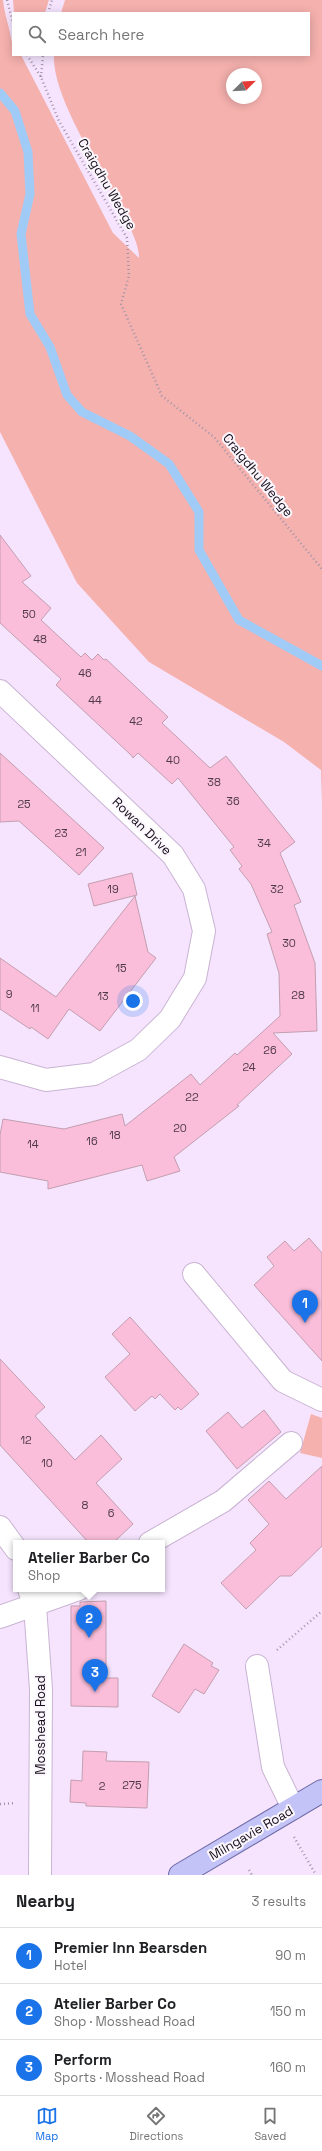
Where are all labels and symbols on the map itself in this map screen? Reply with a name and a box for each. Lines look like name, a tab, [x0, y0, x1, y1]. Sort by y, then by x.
north arrow	[226, 68, 262, 104]
street label: Craigdhu Wedge	[74, 135, 140, 233]
street label: Craigdhu Wedge	[219, 430, 297, 520]
house number: 50	[22, 607, 36, 621]
house number: 48	[33, 632, 47, 646]
house number: 46	[78, 666, 92, 680]
house number: 44	[88, 693, 102, 707]
house number: 42	[129, 714, 143, 728]
house number: 40	[166, 753, 180, 767]
house number: 38	[207, 775, 221, 789]
street label: Rowan Drive	[109, 793, 175, 859]
house number: 36	[226, 794, 240, 808]
house number: 25	[17, 797, 31, 811]
house number: 23	[54, 826, 68, 840]
house number: 34	[257, 836, 271, 850]
house number: 21	[75, 845, 87, 859]
house number: 19	[107, 882, 119, 896]
house number: 32	[270, 882, 284, 896]
house number: 30	[282, 936, 296, 950]
house number: 15	[115, 961, 127, 975]
house number: 9	[6, 987, 13, 1001]
house number: 28	[291, 988, 305, 1002]
house number: 13	[97, 989, 109, 1003]
your location	[123, 991, 143, 1011]
house number: 11	[30, 1001, 40, 1015]
house number: 26	[263, 1043, 277, 1057]
house number: 24	[242, 1060, 256, 1074]
house number: 22	[185, 1090, 199, 1104]
house number: 20	[173, 1121, 187, 1135]
house number: 18	[109, 1128, 121, 1142]
house number: 16	[86, 1134, 98, 1148]
house number: 14	[27, 1137, 39, 1151]
pin: 1	[292, 1290, 318, 1323]
house number: 12	[20, 1433, 32, 1447]
house number: 10	[41, 1456, 53, 1470]
house number: 8	[82, 1498, 89, 1512]
house number: 6	[108, 1506, 115, 1520]
pin: 2	[76, 1605, 102, 1638]
pin: 3	[82, 1659, 108, 1692]
street label: Mosshead Road	[32, 1675, 49, 1775]
house number: 275	[122, 1778, 142, 1792]
house number: 2	[99, 1779, 106, 1793]
street label: Milngavie Road	[206, 1802, 296, 1864]

